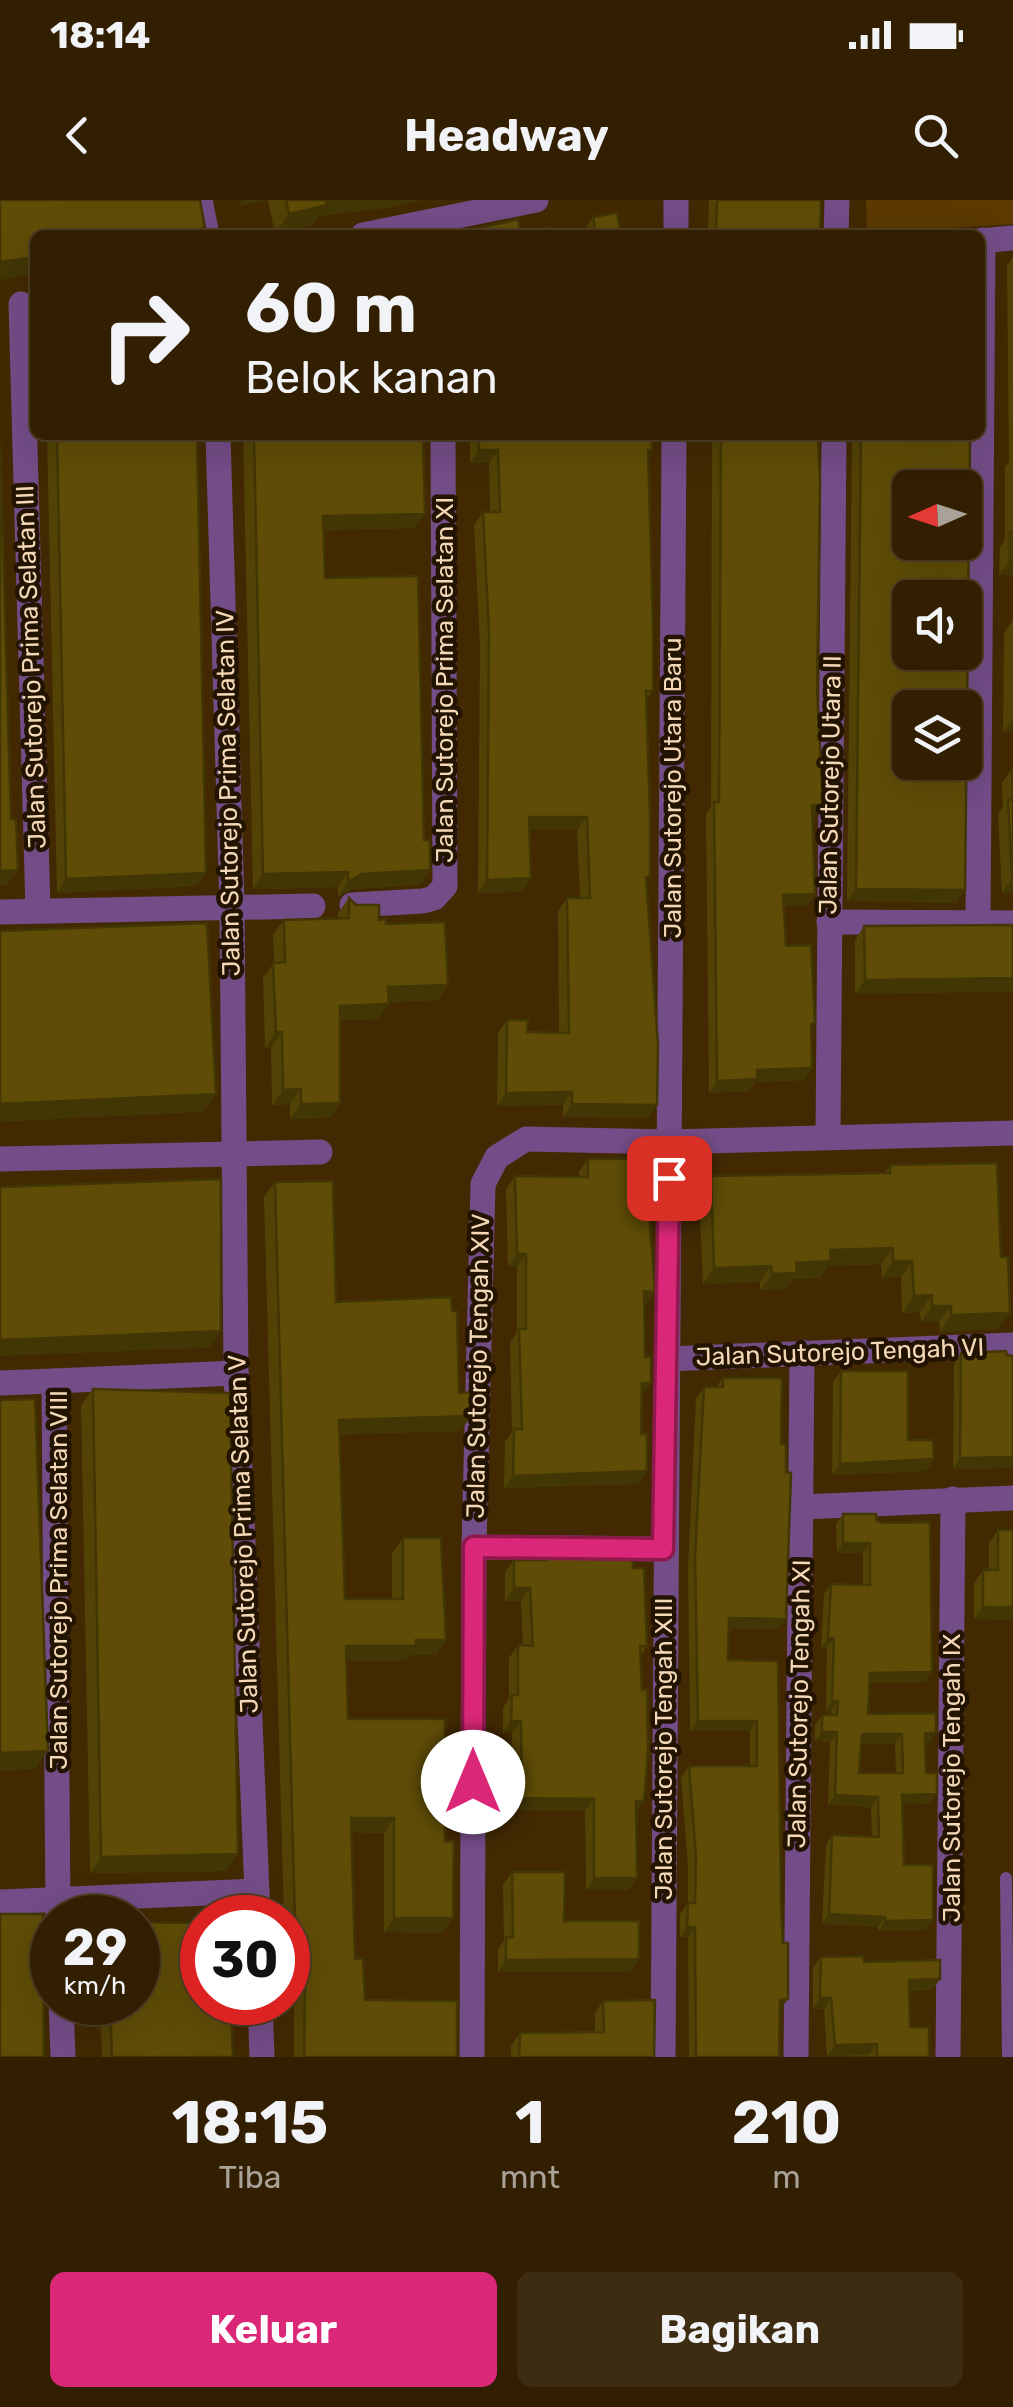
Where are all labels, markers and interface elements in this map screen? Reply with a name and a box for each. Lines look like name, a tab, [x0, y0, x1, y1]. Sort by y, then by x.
text: 18:14	[50, 12, 151, 58]
icon: back	[50, 108, 105, 163]
icon: search	[908, 108, 963, 163]
text: Headway	[404, 109, 609, 162]
text: 60 m	[245, 267, 417, 350]
icon: right	[80, 270, 210, 400]
text: Belok kanan	[245, 351, 498, 404]
north arrow	[892, 470, 982, 560]
map controls	[892, 470, 982, 780]
street label: Jalan Sutorejo Prima Selatan III	[10, 485, 52, 849]
street label: Jalan Sutorejo Prima Selatan XI	[430, 497, 459, 863]
button: sound	[892, 580, 982, 670]
street label: Jalan Sutorejo Prima Selatan IV	[210, 609, 246, 977]
street label: Jalan Sutorejo Utara Baru	[658, 638, 687, 938]
street label: Jalan Sutorejo Utara II	[813, 655, 847, 915]
button: layers	[892, 690, 982, 780]
pin	[627, 1136, 712, 1221]
icon: arrive	[642, 1151, 697, 1206]
street label: Jalan Sutorejo Tengah XIV	[461, 1213, 495, 1519]
street label: Jalan Sutorejo Tengah VI	[695, 1332, 985, 1372]
street label: Jalan Sutorejo Prima Selatan V	[222, 1354, 264, 1714]
street label: Jalan Sutorejo Prima Selatan VIII	[44, 1390, 73, 1770]
street label: Jalan Sutorejo Tengah XI	[782, 1559, 816, 1849]
street label: Jalan Sutorejo Tengah XIII	[649, 1598, 678, 1900]
street label: Jalan Sutorejo Tengah IX	[937, 1633, 966, 1922]
position arrow	[421, 1730, 525, 1834]
speed limit sign: 30	[180, 1895, 310, 2025]
text: 29	[63, 1918, 127, 1978]
text: km/h	[64, 1971, 126, 2000]
text: 18:15	[172, 2087, 328, 2158]
text: 1	[515, 2087, 545, 2158]
text: 210	[732, 2087, 841, 2158]
text: Tiba	[219, 2158, 281, 2196]
text: mnt	[500, 2158, 560, 2196]
text: m	[772, 2158, 801, 2196]
button: Keluar	[50, 2272, 497, 2387]
button: Bagikan	[517, 2272, 963, 2387]

